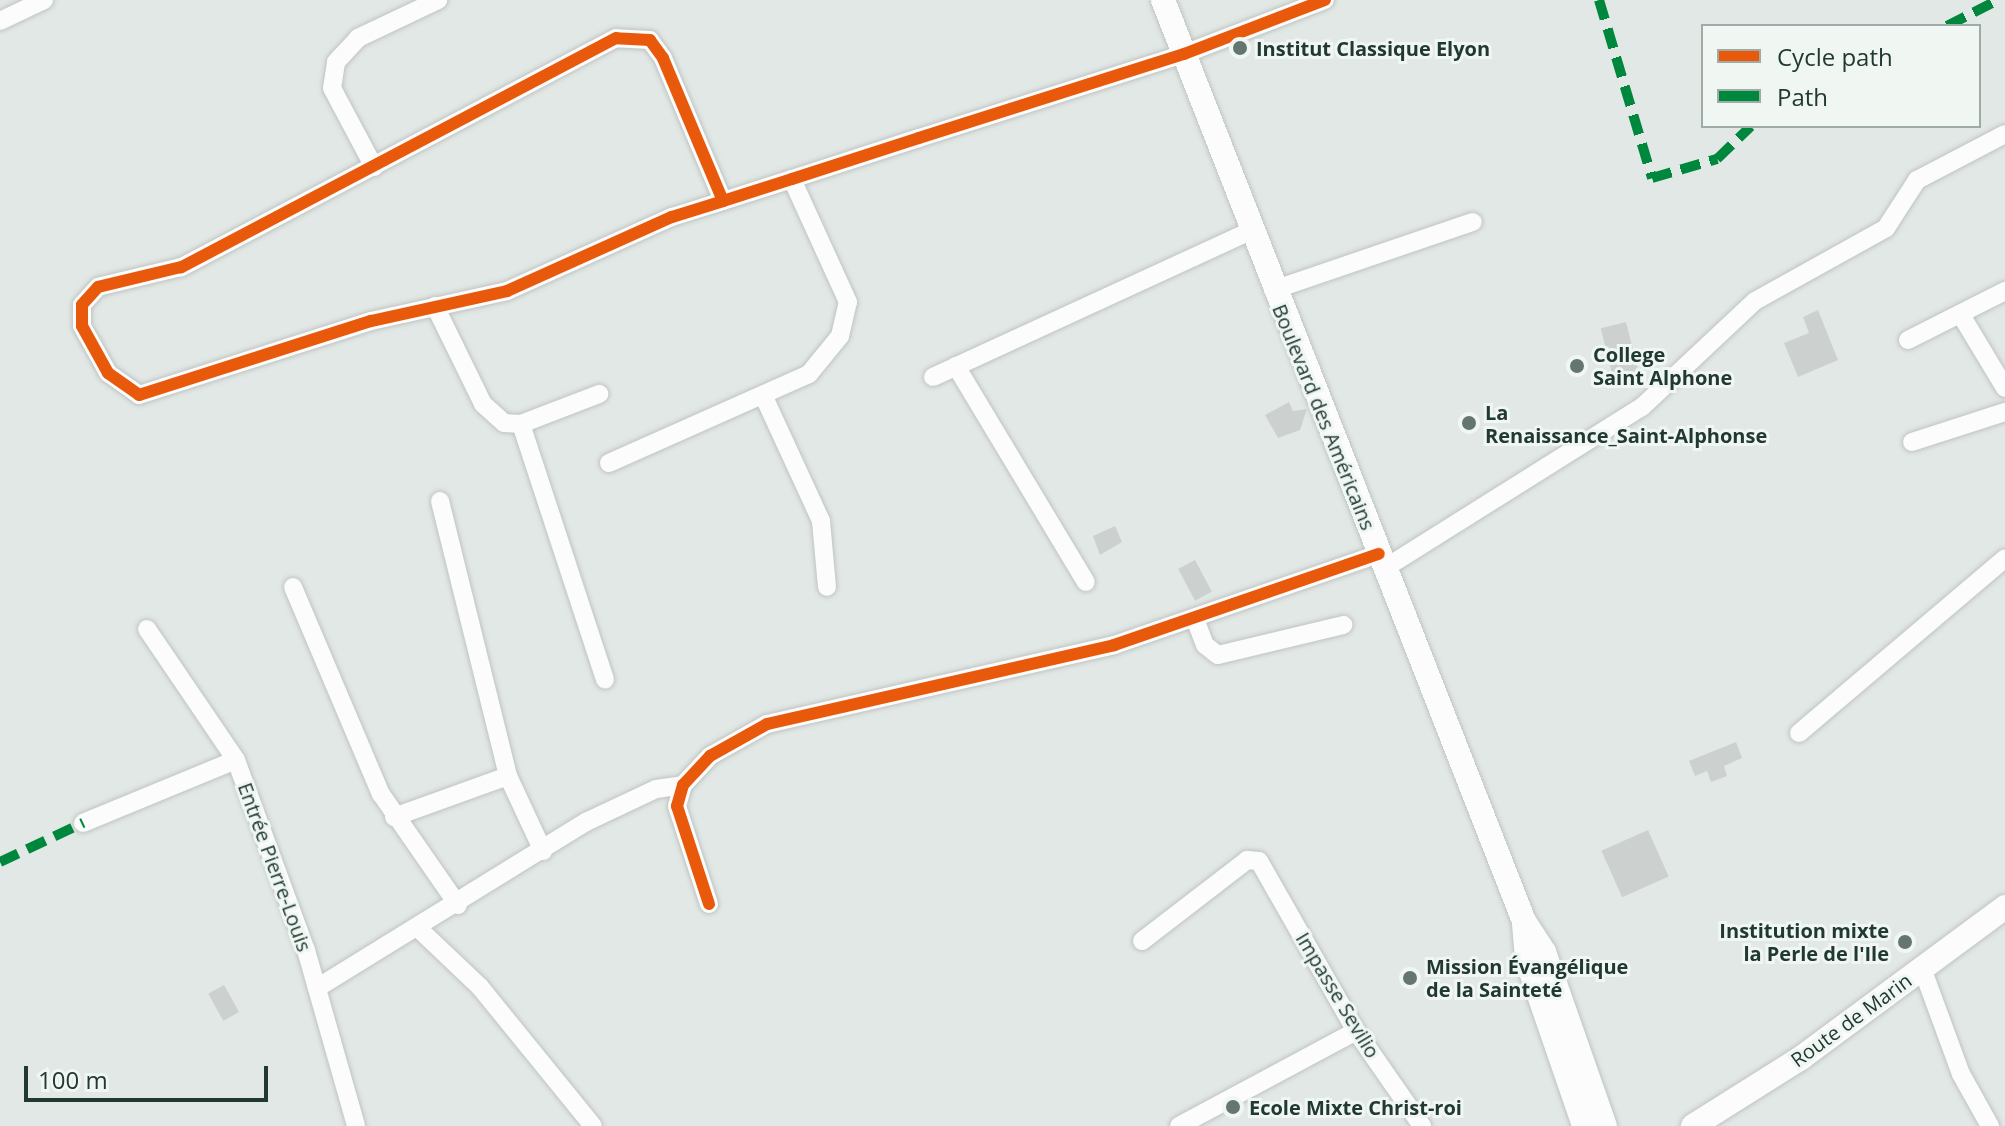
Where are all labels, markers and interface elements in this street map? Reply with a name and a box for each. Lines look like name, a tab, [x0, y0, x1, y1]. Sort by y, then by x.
legend	[1701, 24, 1981, 128]
place label: Institut Classique Elyon	[1256, 36, 1490, 60]
marker: Institut Classique Elyon	[1231, 39, 1249, 57]
text: Cycle path	[1777, 40, 1893, 73]
text: Path	[1777, 80, 1828, 113]
street label: Boulevard des Américains	[1268, 301, 1380, 533]
place label: College Saint Alphone	[1593, 342, 1732, 389]
marker: College Saint Alphone	[1568, 357, 1586, 375]
place label: La Renaissance_Saint-Alphonse	[1485, 400, 1767, 447]
marker: La Renaissance_Saint-Alphonse	[1460, 414, 1478, 432]
street label: Entrée Pierre-Louis	[233, 779, 317, 955]
place label: Institution mixte la Perle de l'Ile	[1719, 918, 1889, 965]
street label: Impasse Sevilio	[1291, 928, 1385, 1062]
marker: Institution mixte la Perle de l'Ile	[1896, 933, 1914, 951]
place label: Mission Évangélique de la Sainteté	[1426, 954, 1628, 1001]
street label: Route de Marin	[1786, 968, 1916, 1072]
marker: Mission Évangélique de la Sainteté	[1401, 969, 1419, 987]
scale bar	[28, 1050, 272, 1100]
text: 100 m	[38, 1063, 108, 1096]
place label: Ecole Mixte Christ-roi	[1249, 1095, 1462, 1119]
marker: Ecole Mixte Christ-roi	[1224, 1098, 1242, 1116]

